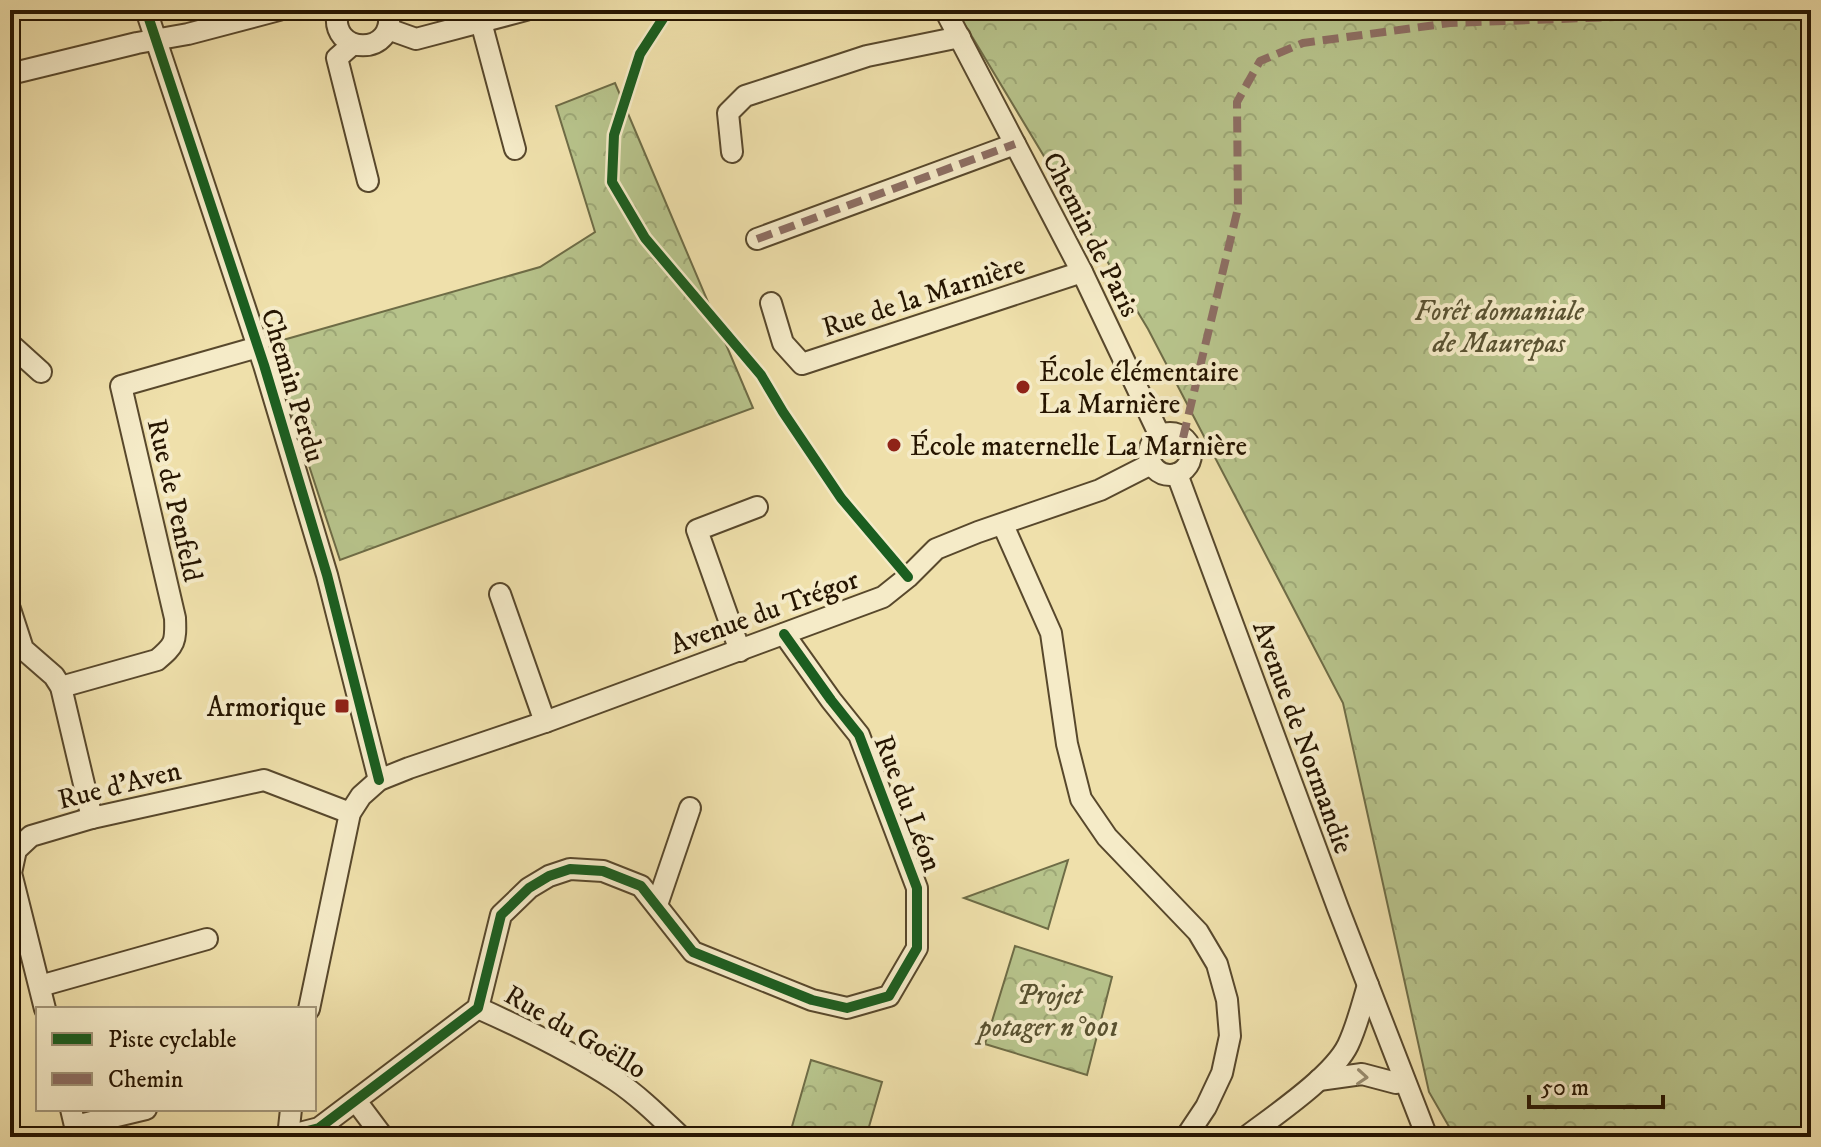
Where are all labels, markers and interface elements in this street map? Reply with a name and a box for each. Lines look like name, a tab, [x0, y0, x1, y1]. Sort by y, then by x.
street label: Chemin de Paris	[1034, 146, 1147, 323]
street label: Rue de la Marnière	[818, 247, 1029, 346]
park label: Forêt domaniale de Maurepas	[1414, 294, 1585, 361]
street label: Chemin Perdu	[253, 304, 333, 467]
place label: École élémentaire La Marnière	[1039, 355, 1239, 422]
marker: École élémentaire La Marnière	[1014, 378, 1032, 396]
street label: Rue de Penfeld	[139, 415, 210, 585]
place label: École maternelle La Marnière	[910, 429, 1247, 464]
marker: École maternelle La Marnière	[885, 436, 903, 454]
street label: Avenue du Trégor	[665, 562, 864, 663]
street label: Avenue de Normandie	[1244, 616, 1361, 859]
place label: Armorique	[207, 690, 326, 725]
marker: Armorique	[333, 697, 351, 715]
street label: Rue du Léon	[866, 730, 950, 877]
street label: Rue d'Aven	[54, 753, 185, 818]
street label: Rue du Goëllo	[498, 978, 653, 1087]
park label: Projet potager n°001	[974, 978, 1119, 1045]
legend	[36, 1007, 316, 1111]
text: Piste cyclable	[108, 1025, 236, 1055]
scale bar	[1529, 1059, 1663, 1109]
text: Chemin	[108, 1065, 184, 1095]
one-way arrow	[1355, 1068, 1368, 1085]
text: 50 m	[1541, 1073, 1589, 1103]

